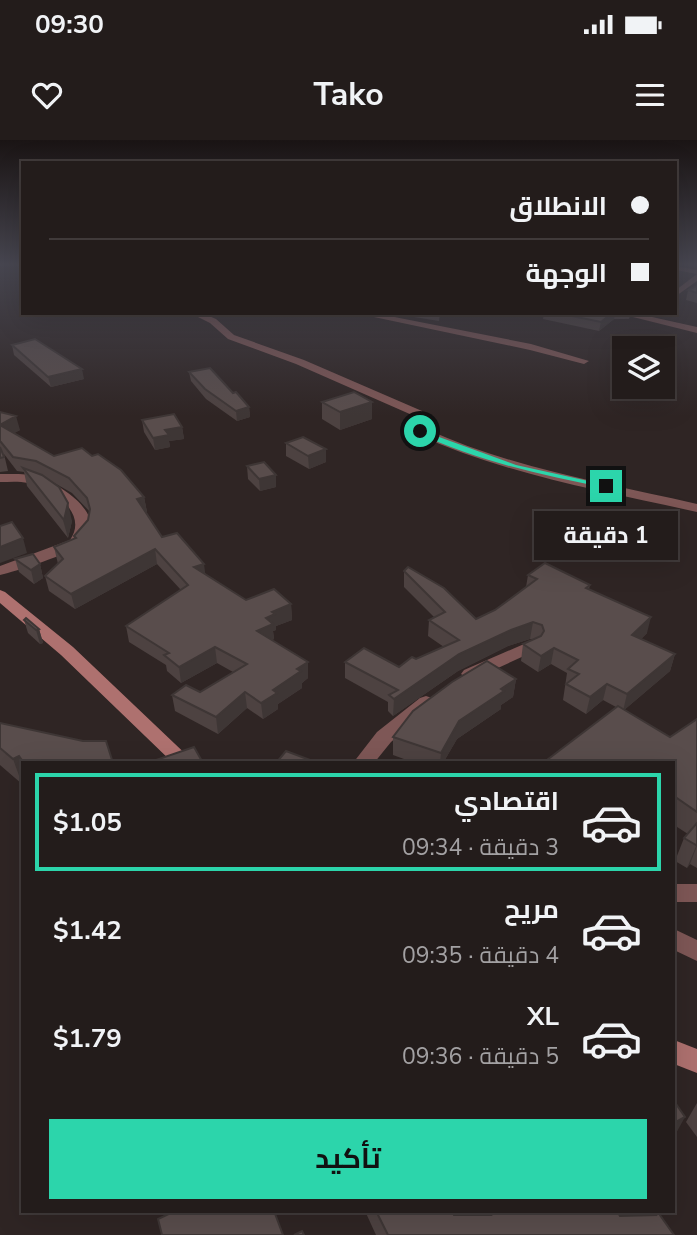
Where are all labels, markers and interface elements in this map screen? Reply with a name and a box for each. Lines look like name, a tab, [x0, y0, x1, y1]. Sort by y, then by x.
text: 09:30	[35, 7, 104, 42]
text: Tako	[313, 73, 384, 116]
icon: heart	[28, 76, 66, 114]
icon: menu	[631, 76, 669, 114]
text: الانطلاق	[509, 189, 607, 224]
text: الوجهة	[526, 256, 607, 291]
map controls	[612, 336, 675, 399]
button: layers	[612, 336, 675, 399]
route start	[404, 415, 436, 447]
route end	[590, 470, 622, 502]
callout: 1 دقيقة	[534, 510, 678, 560]
text: 1 دقيقة	[563, 520, 649, 551]
text: اقتصادي	[454, 784, 559, 819]
icon: car	[580, 791, 643, 854]
text: $1.05	[53, 805, 122, 840]
text: 3 دقيقة · 09:34	[402, 832, 559, 863]
text: مريح	[504, 892, 559, 927]
icon: car	[580, 899, 643, 962]
text: $1.42	[53, 913, 122, 948]
text: 4 دقيقة · 09:35	[402, 940, 559, 971]
text: XL	[527, 999, 559, 1034]
icon: car	[580, 1007, 643, 1070]
text: $1.79	[53, 1021, 122, 1056]
text: 5 دقيقة · 09:36	[402, 1041, 559, 1072]
button: تأكيد	[49, 1119, 647, 1199]

